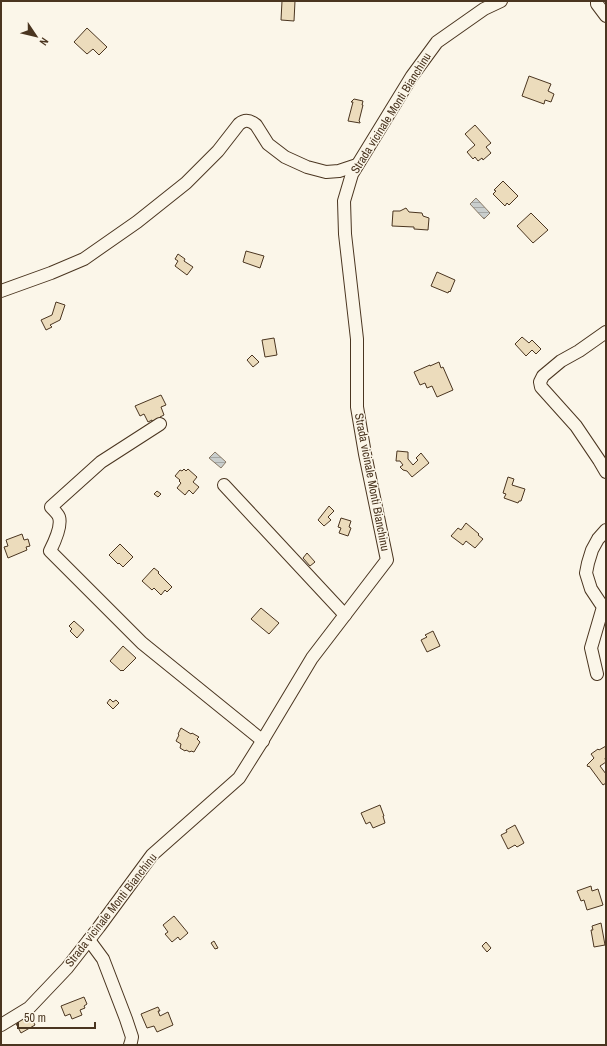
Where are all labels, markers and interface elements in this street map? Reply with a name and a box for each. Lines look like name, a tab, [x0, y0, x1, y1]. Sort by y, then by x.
north arrow	[16, 16, 56, 56]
text: N	[37, 35, 52, 48]
street label: Strada vicinale Monti Bianchinu	[347, 49, 435, 177]
street label: Strada vicinale Monti Bianchinu	[351, 412, 393, 552]
street label: Strada vicinale Monti Bianchinu	[62, 850, 160, 970]
scale bar	[18, 1004, 95, 1030]
text: 50 m	[24, 1010, 46, 1026]

